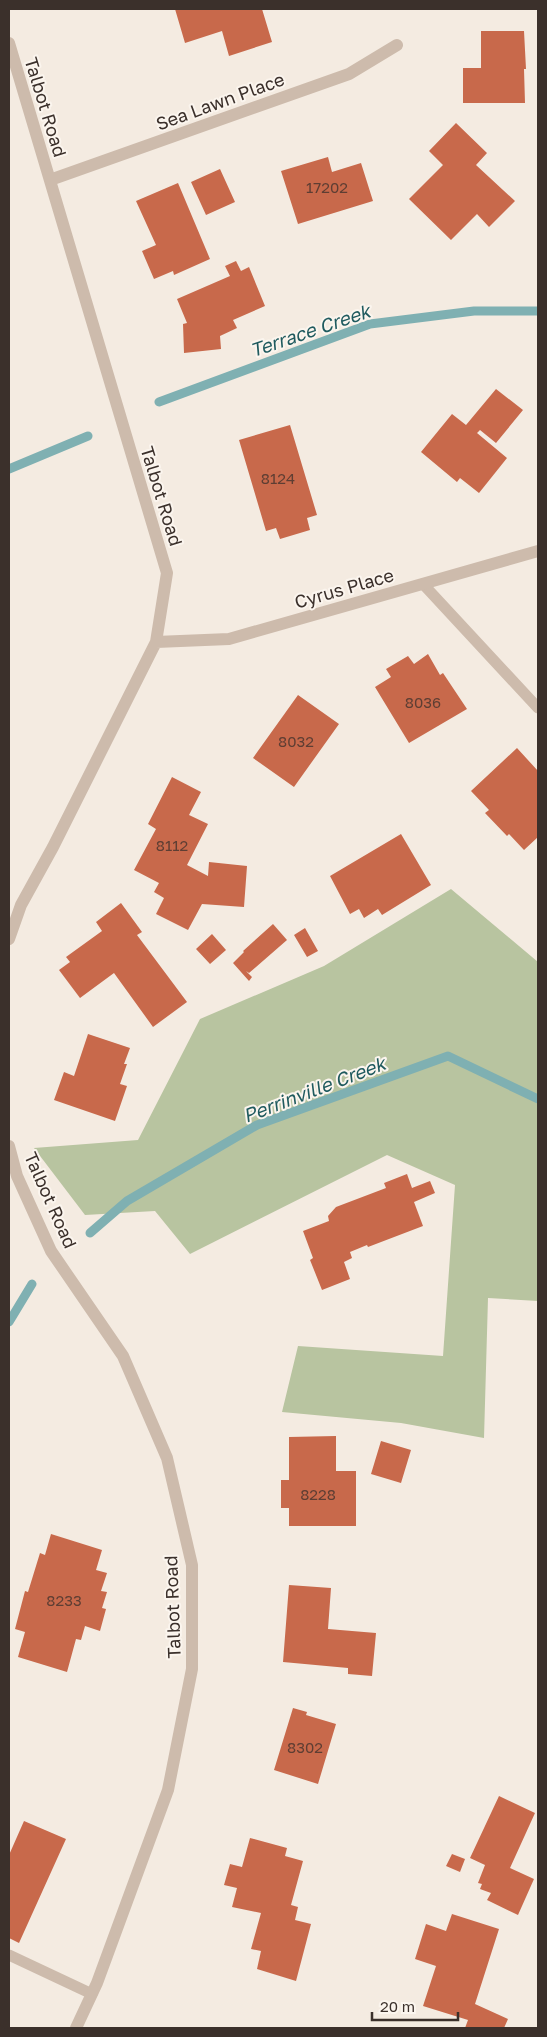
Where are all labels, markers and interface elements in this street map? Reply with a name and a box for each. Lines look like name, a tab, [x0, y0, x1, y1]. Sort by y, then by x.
street label: Talbot Road	[20, 54, 72, 160]
street label: Sea Lawn Place	[153, 68, 287, 134]
house number: 17202	[306, 178, 348, 196]
water label: Terrace Creek	[247, 298, 375, 361]
street label: Talbot Road	[136, 443, 188, 549]
house number: 8124	[261, 469, 295, 487]
street label: Cyrus Place	[292, 563, 396, 613]
house number: 8036	[405, 693, 441, 711]
house number: 8032	[278, 732, 314, 750]
house number: 8112	[156, 836, 188, 854]
water label: Perrinville Creek	[239, 1050, 391, 1127]
street label: Talbot Road	[20, 1148, 82, 1252]
house number: 8228	[300, 1485, 336, 1503]
street label: Talbot Road	[159, 1555, 185, 1659]
house number: 8233	[46, 1591, 82, 1609]
house number: 8302	[287, 1738, 323, 1756]
scale bar	[372, 1990, 458, 2022]
text: 20 m	[380, 1997, 415, 2015]

